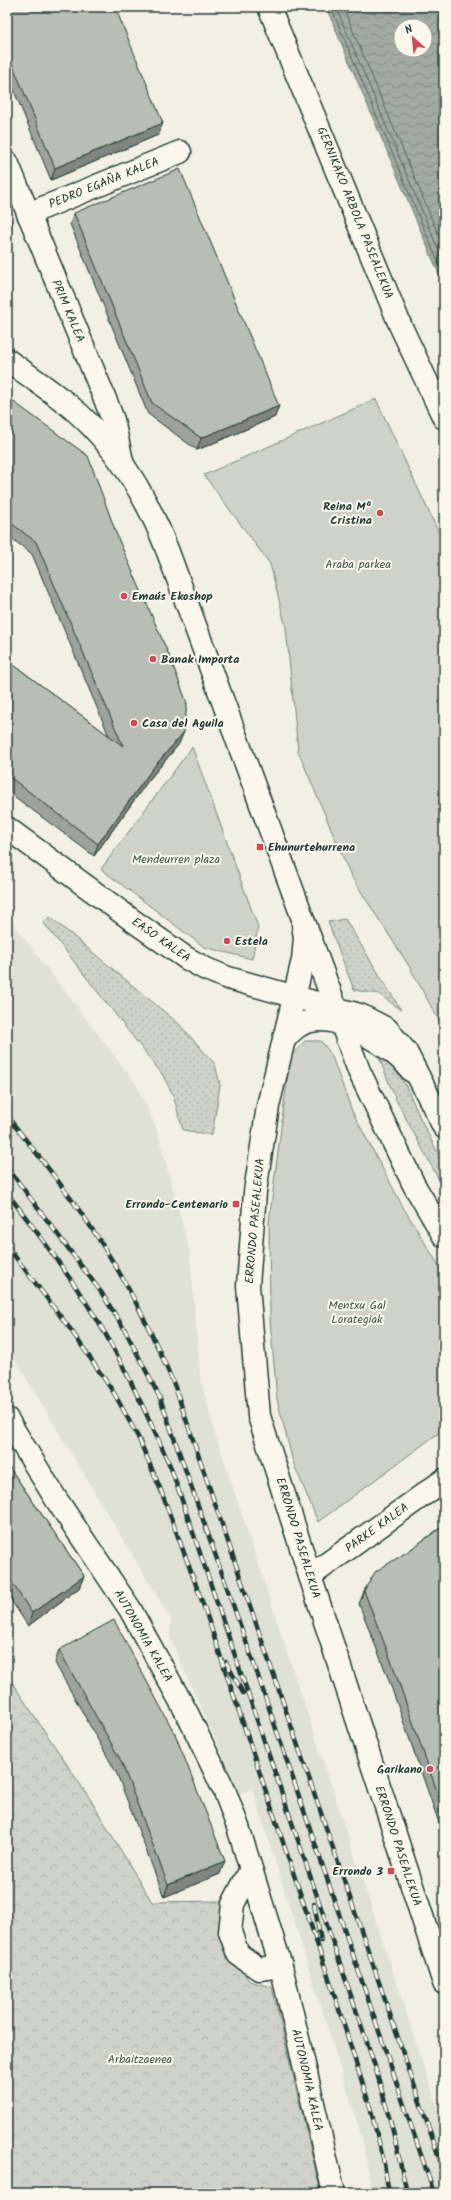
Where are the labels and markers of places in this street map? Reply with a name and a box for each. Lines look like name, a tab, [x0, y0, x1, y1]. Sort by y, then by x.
place label: Reina Mª Cristina	[323, 497, 372, 530]
marker: Reina Mª Cristina	[375, 508, 385, 518]
place label: Emaús Ekoshop	[132, 587, 213, 606]
marker: Emaús Ekoshop	[119, 591, 129, 601]
place label: Banak Importa	[161, 650, 239, 669]
marker: Banak Importa	[148, 654, 158, 664]
place label: Casa del Aguila	[142, 714, 224, 733]
marker: Casa del Aguila	[129, 718, 139, 728]
place label: Ehunurtehurrena	[268, 838, 355, 857]
marker: Ehunurtehurrena	[255, 842, 265, 852]
place label: Estela	[235, 932, 268, 951]
marker: Estela	[222, 936, 232, 946]
place label: Errondo-Centenario	[125, 1195, 229, 1214]
marker: Errondo-Centenario	[231, 1199, 241, 1209]
place label: Garikano	[377, 1760, 423, 1779]
marker: Garikano	[425, 1764, 435, 1774]
place label: Errondo 3	[332, 1862, 383, 1881]
marker: Errondo 3	[386, 1866, 396, 1876]

